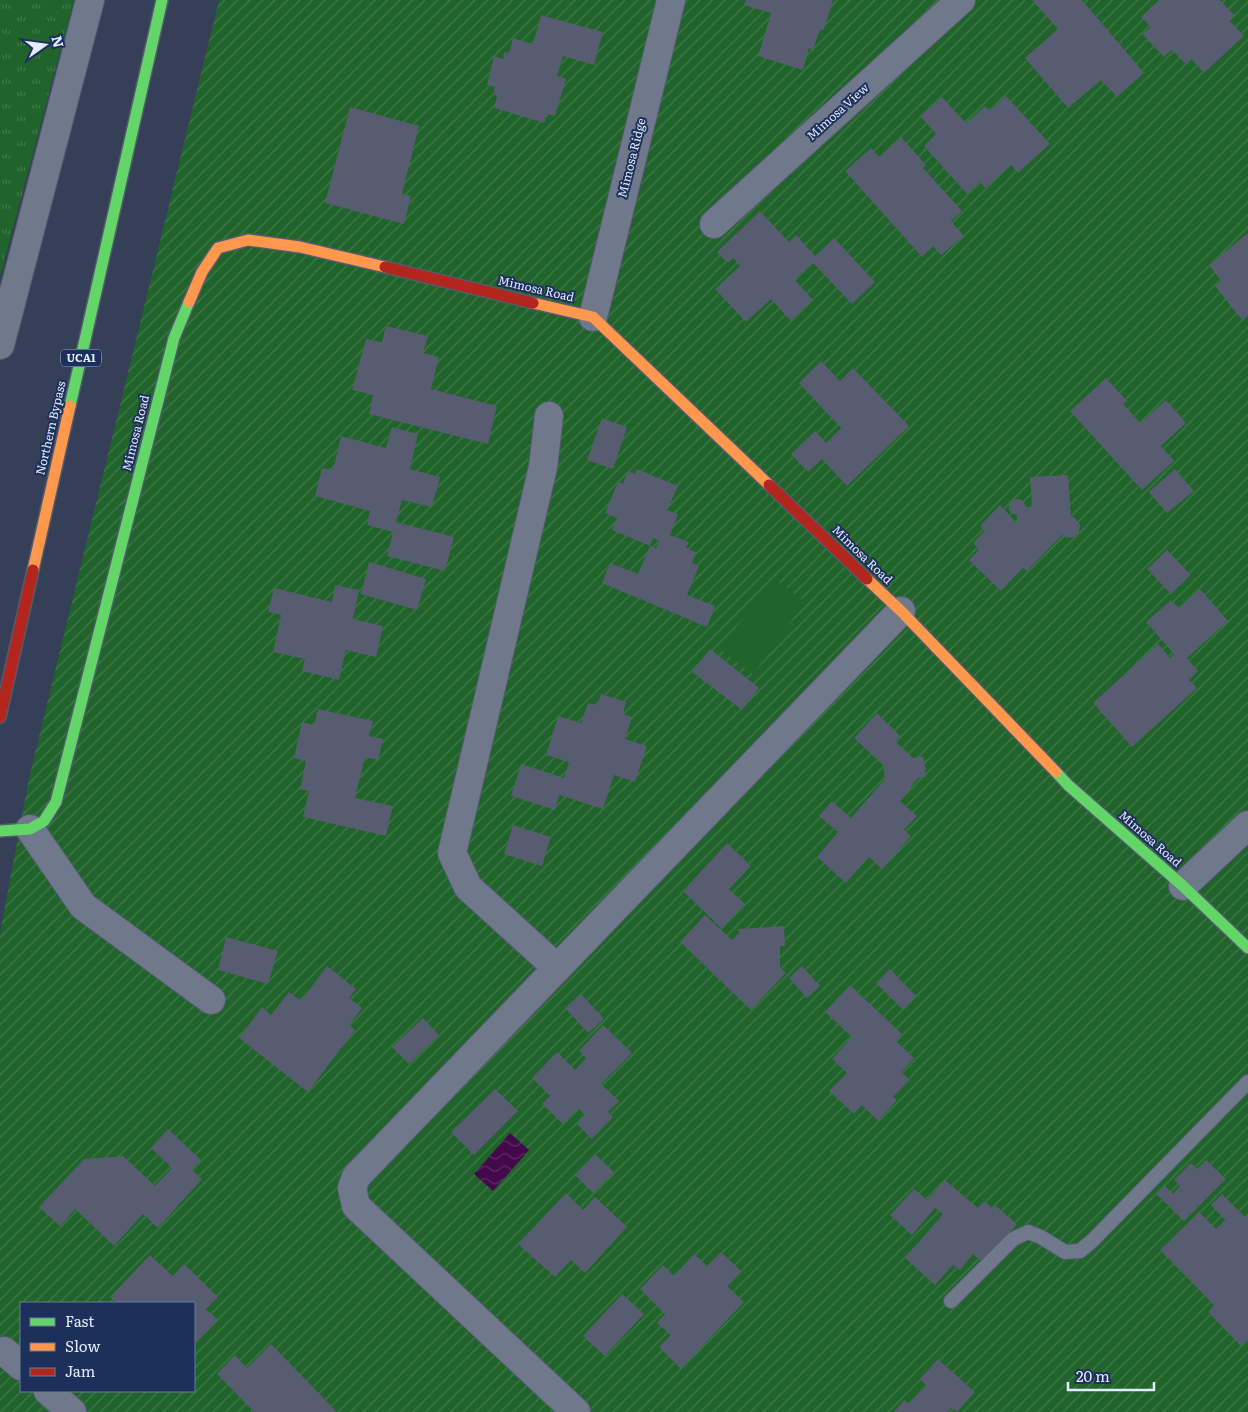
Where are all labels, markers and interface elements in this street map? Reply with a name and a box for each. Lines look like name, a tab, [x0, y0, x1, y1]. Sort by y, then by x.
north arrow	[20, 20, 70, 70]
text: N	[47, 33, 70, 50]
street label: Mimosa View	[802, 78, 873, 144]
street label: Mimosa Ridge	[612, 116, 650, 199]
street label: Mimosa Road	[496, 271, 577, 306]
road number: UCA1	[61, 349, 101, 366]
street label: Northern Bypass	[30, 378, 70, 477]
street label: Mimosa Road	[117, 392, 153, 473]
street label: Mimosa Road	[828, 521, 897, 588]
street label: Mimosa Road	[1115, 806, 1186, 871]
legend	[20, 1302, 195, 1392]
text: Fast	[65, 1309, 94, 1332]
text: Slow	[65, 1334, 100, 1357]
text: Jam	[65, 1359, 96, 1382]
scale bar	[1068, 1360, 1154, 1392]
text: 20 m	[1076, 1364, 1110, 1387]

